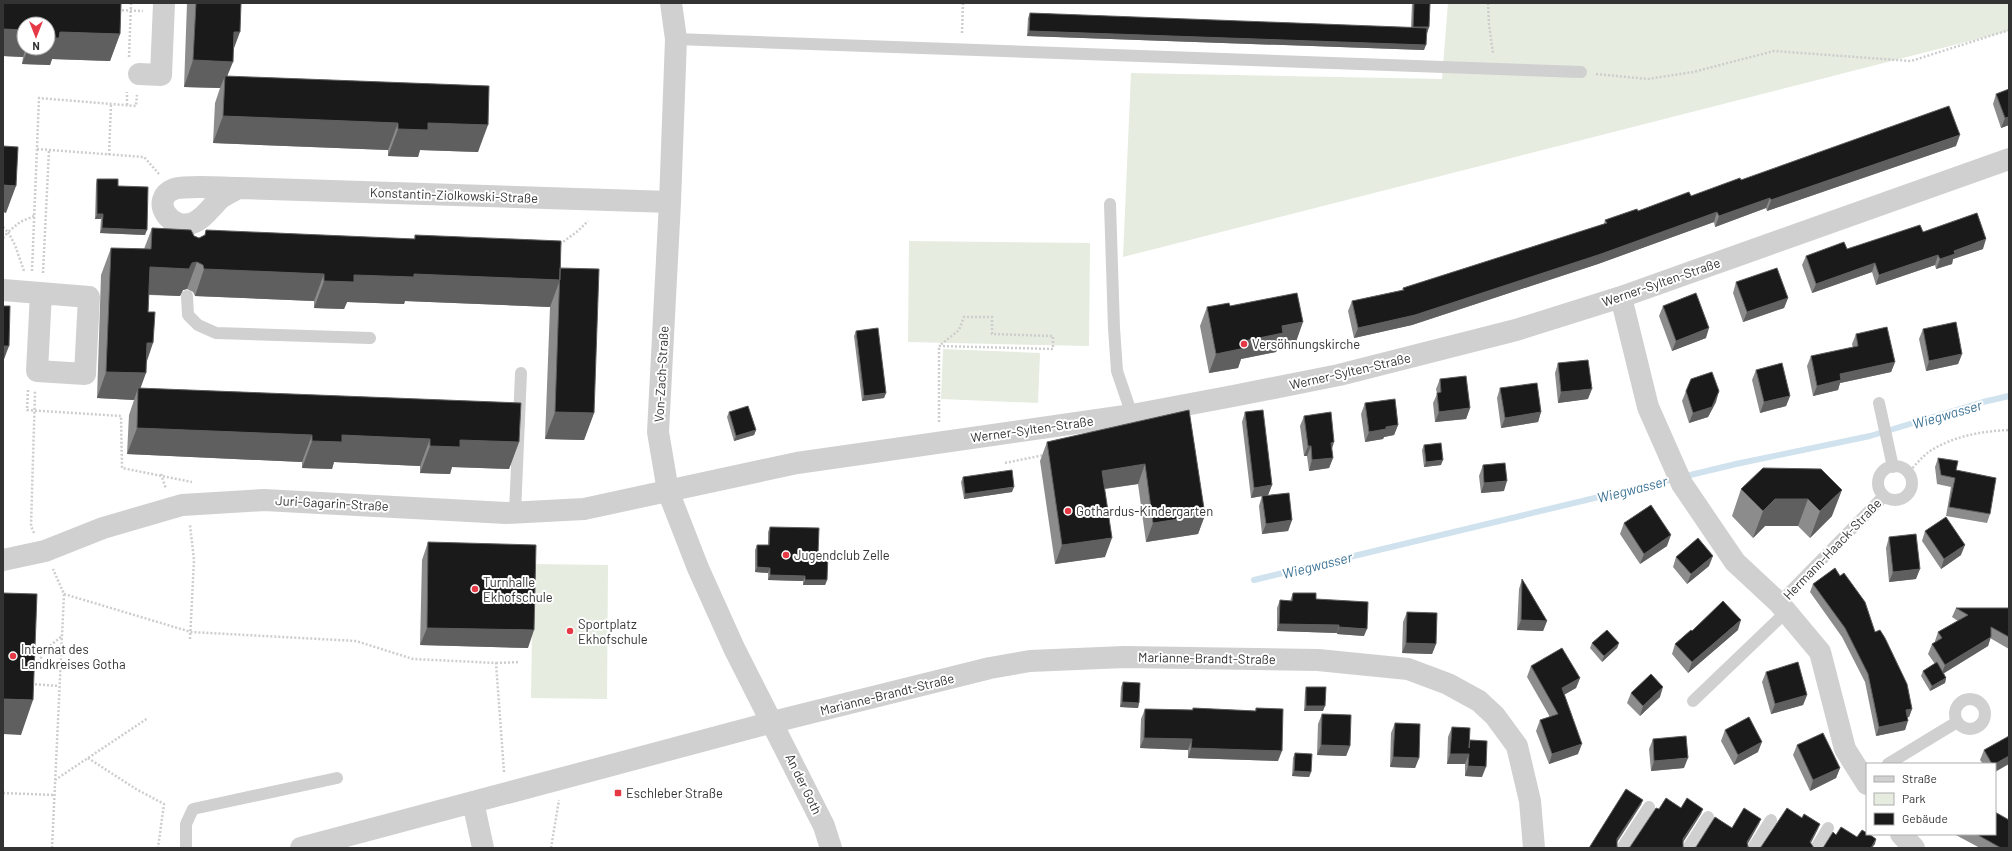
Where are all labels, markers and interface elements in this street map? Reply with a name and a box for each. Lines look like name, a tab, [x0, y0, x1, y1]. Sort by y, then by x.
north arrow	[16, 16, 56, 56]
text: N	[32, 40, 40, 53]
street label: Konstantin-Ziolkowski-Straße	[370, 184, 538, 206]
street label: Werner-Sylten-Straße	[1600, 254, 1722, 310]
street label: Von-Zach-Straße	[650, 325, 672, 423]
place label: Versöhnungskirche	[1252, 336, 1360, 352]
marker: Versöhnungskirche	[1239, 339, 1249, 349]
street label: Werner-Sylten-Straße	[1288, 349, 1412, 393]
water label: Wiegwasser	[1910, 396, 1985, 432]
street label: Werner-Sylten-Straße	[969, 412, 1095, 446]
water label: Wiegwasser	[1595, 472, 1670, 506]
street label: Juri-Gagarin-Straße	[275, 492, 389, 514]
street label: Hermann-Haack-Straße	[1780, 495, 1884, 603]
place label: Gothardus-Kindergarten	[1076, 503, 1213, 519]
marker: Gothardus-Kindergarten	[1063, 506, 1073, 516]
place label: Jugendclub Zelle	[794, 547, 890, 563]
water label: Wiegwasser	[1280, 548, 1355, 582]
marker: Jugendclub Zelle	[781, 550, 791, 560]
place label: Turnhalle Ekhofschule	[483, 574, 553, 605]
marker: Turnhalle Ekhofschule	[470, 584, 480, 594]
place label: Sportplatz Ekhofschule	[578, 616, 648, 647]
marker: Sportplatz Ekhofschule	[565, 626, 575, 636]
place label: Internat des Landkreises Gotha	[21, 641, 126, 672]
street label: Marianne-Brandt-Straße	[1138, 649, 1276, 667]
marker: Internat des Landkreises Gotha	[8, 651, 18, 661]
street label: Marianne-Brandt-Straße	[818, 670, 956, 718]
street label: An der Goth	[782, 751, 826, 817]
legend	[1866, 763, 1996, 835]
text: Straße	[1902, 771, 1937, 785]
place label: Eschleber Straße	[626, 785, 723, 801]
marker: Eschleber Straße	[613, 788, 623, 798]
text: Park	[1902, 791, 1926, 805]
text: Gebäude	[1902, 811, 1948, 825]

